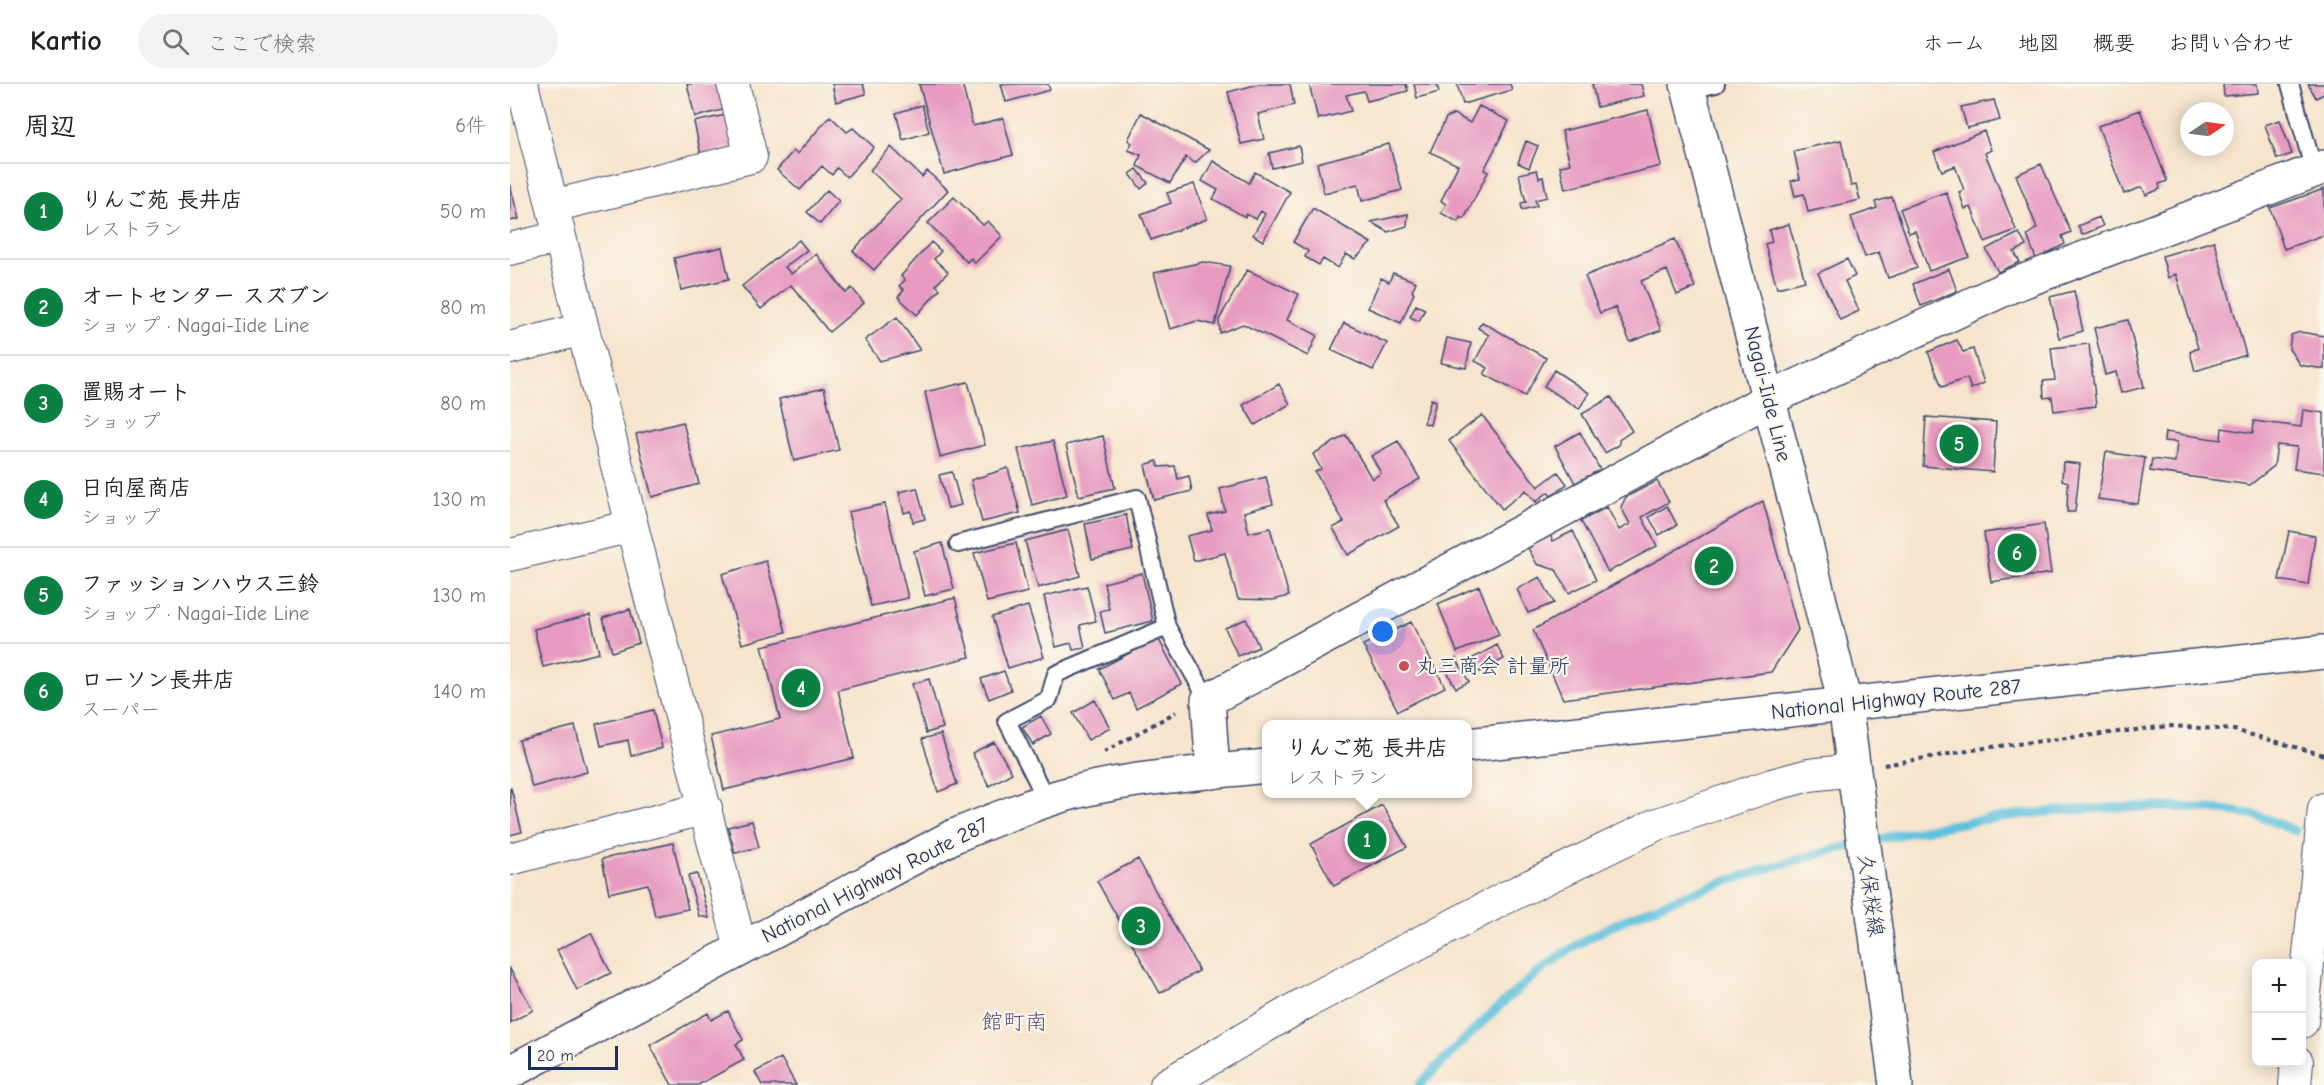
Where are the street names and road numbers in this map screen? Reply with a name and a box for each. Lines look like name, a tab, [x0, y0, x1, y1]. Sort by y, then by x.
street label: Nagai-Iide Line	[1740, 324, 1796, 464]
street label: National Highway Route 287	[1770, 674, 2022, 724]
street label: National Highway Route 287	[758, 812, 992, 948]
street label: 久保桜線	[1853, 852, 1889, 938]

